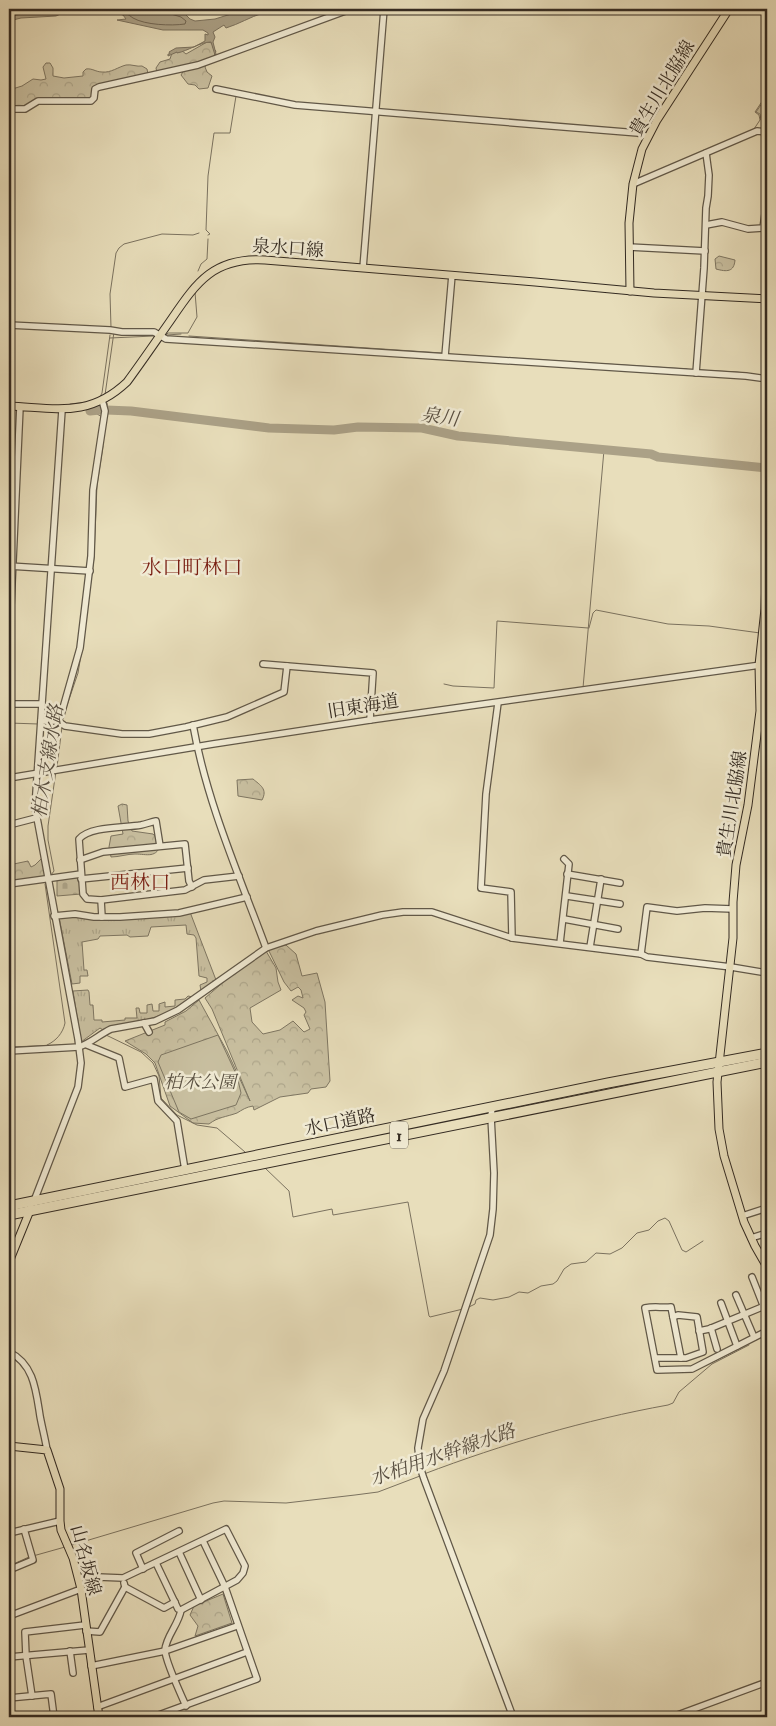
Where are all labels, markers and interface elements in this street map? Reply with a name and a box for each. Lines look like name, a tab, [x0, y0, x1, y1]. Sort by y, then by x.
street label: 貴生川北脇線	[625, 36, 700, 140]
street label: 泉水口線	[251, 235, 325, 262]
water label: 泉川	[419, 402, 462, 432]
district label: 水口町林口	[142, 555, 242, 580]
street label: 旧東海道	[326, 690, 400, 723]
water label: 柏木支線水路	[27, 701, 69, 819]
street label: 貴生川北脇線	[713, 749, 752, 859]
district label: 西林口	[110, 870, 170, 895]
park label: 柏木公園	[164, 1071, 239, 1094]
street label: 水口道路	[302, 1104, 378, 1141]
road number: 1	[390, 1122, 408, 1148]
water label: 水柏用水幹線水路	[367, 1418, 520, 1491]
street label: 山名坂線	[65, 1522, 106, 1598]

